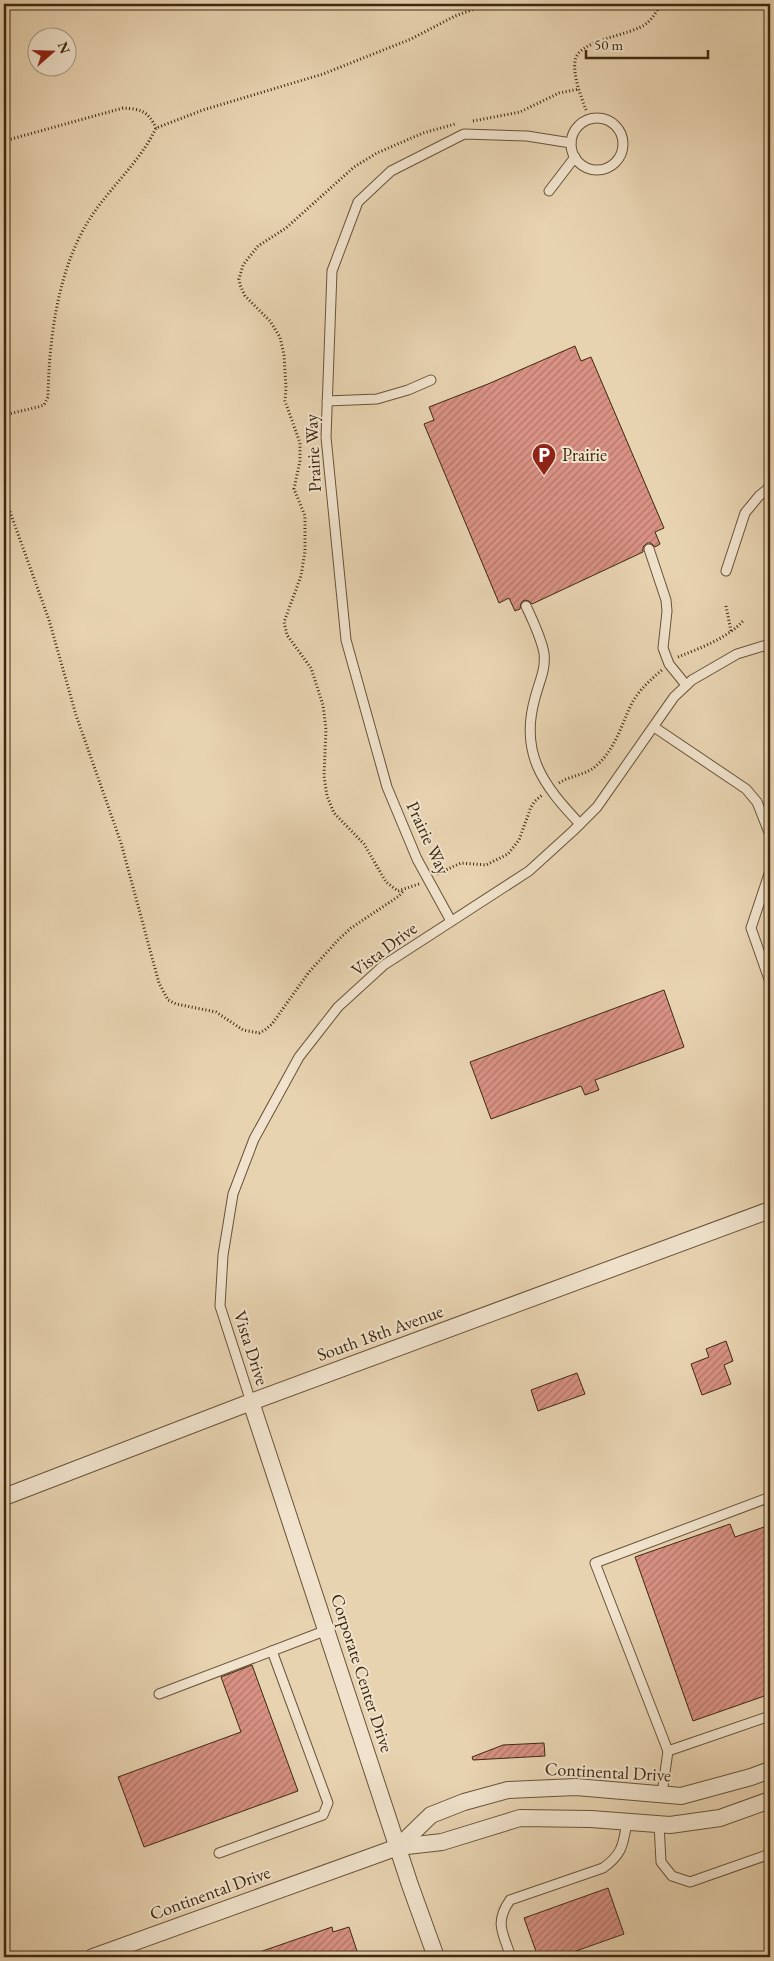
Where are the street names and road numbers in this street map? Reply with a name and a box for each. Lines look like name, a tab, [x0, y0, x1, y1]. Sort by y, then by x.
street label: Prairie Way	[299, 413, 326, 493]
street label: Prairie Way	[402, 798, 455, 878]
street label: Vista Drive	[346, 916, 421, 981]
street label: South 18th Avenue	[314, 1299, 446, 1366]
street label: Vista Drive	[229, 1308, 274, 1388]
street label: Corporate Center Drive	[326, 1591, 399, 1755]
street label: Continental Drive	[544, 1757, 672, 1786]
street label: Continental Drive	[146, 1860, 273, 1925]

